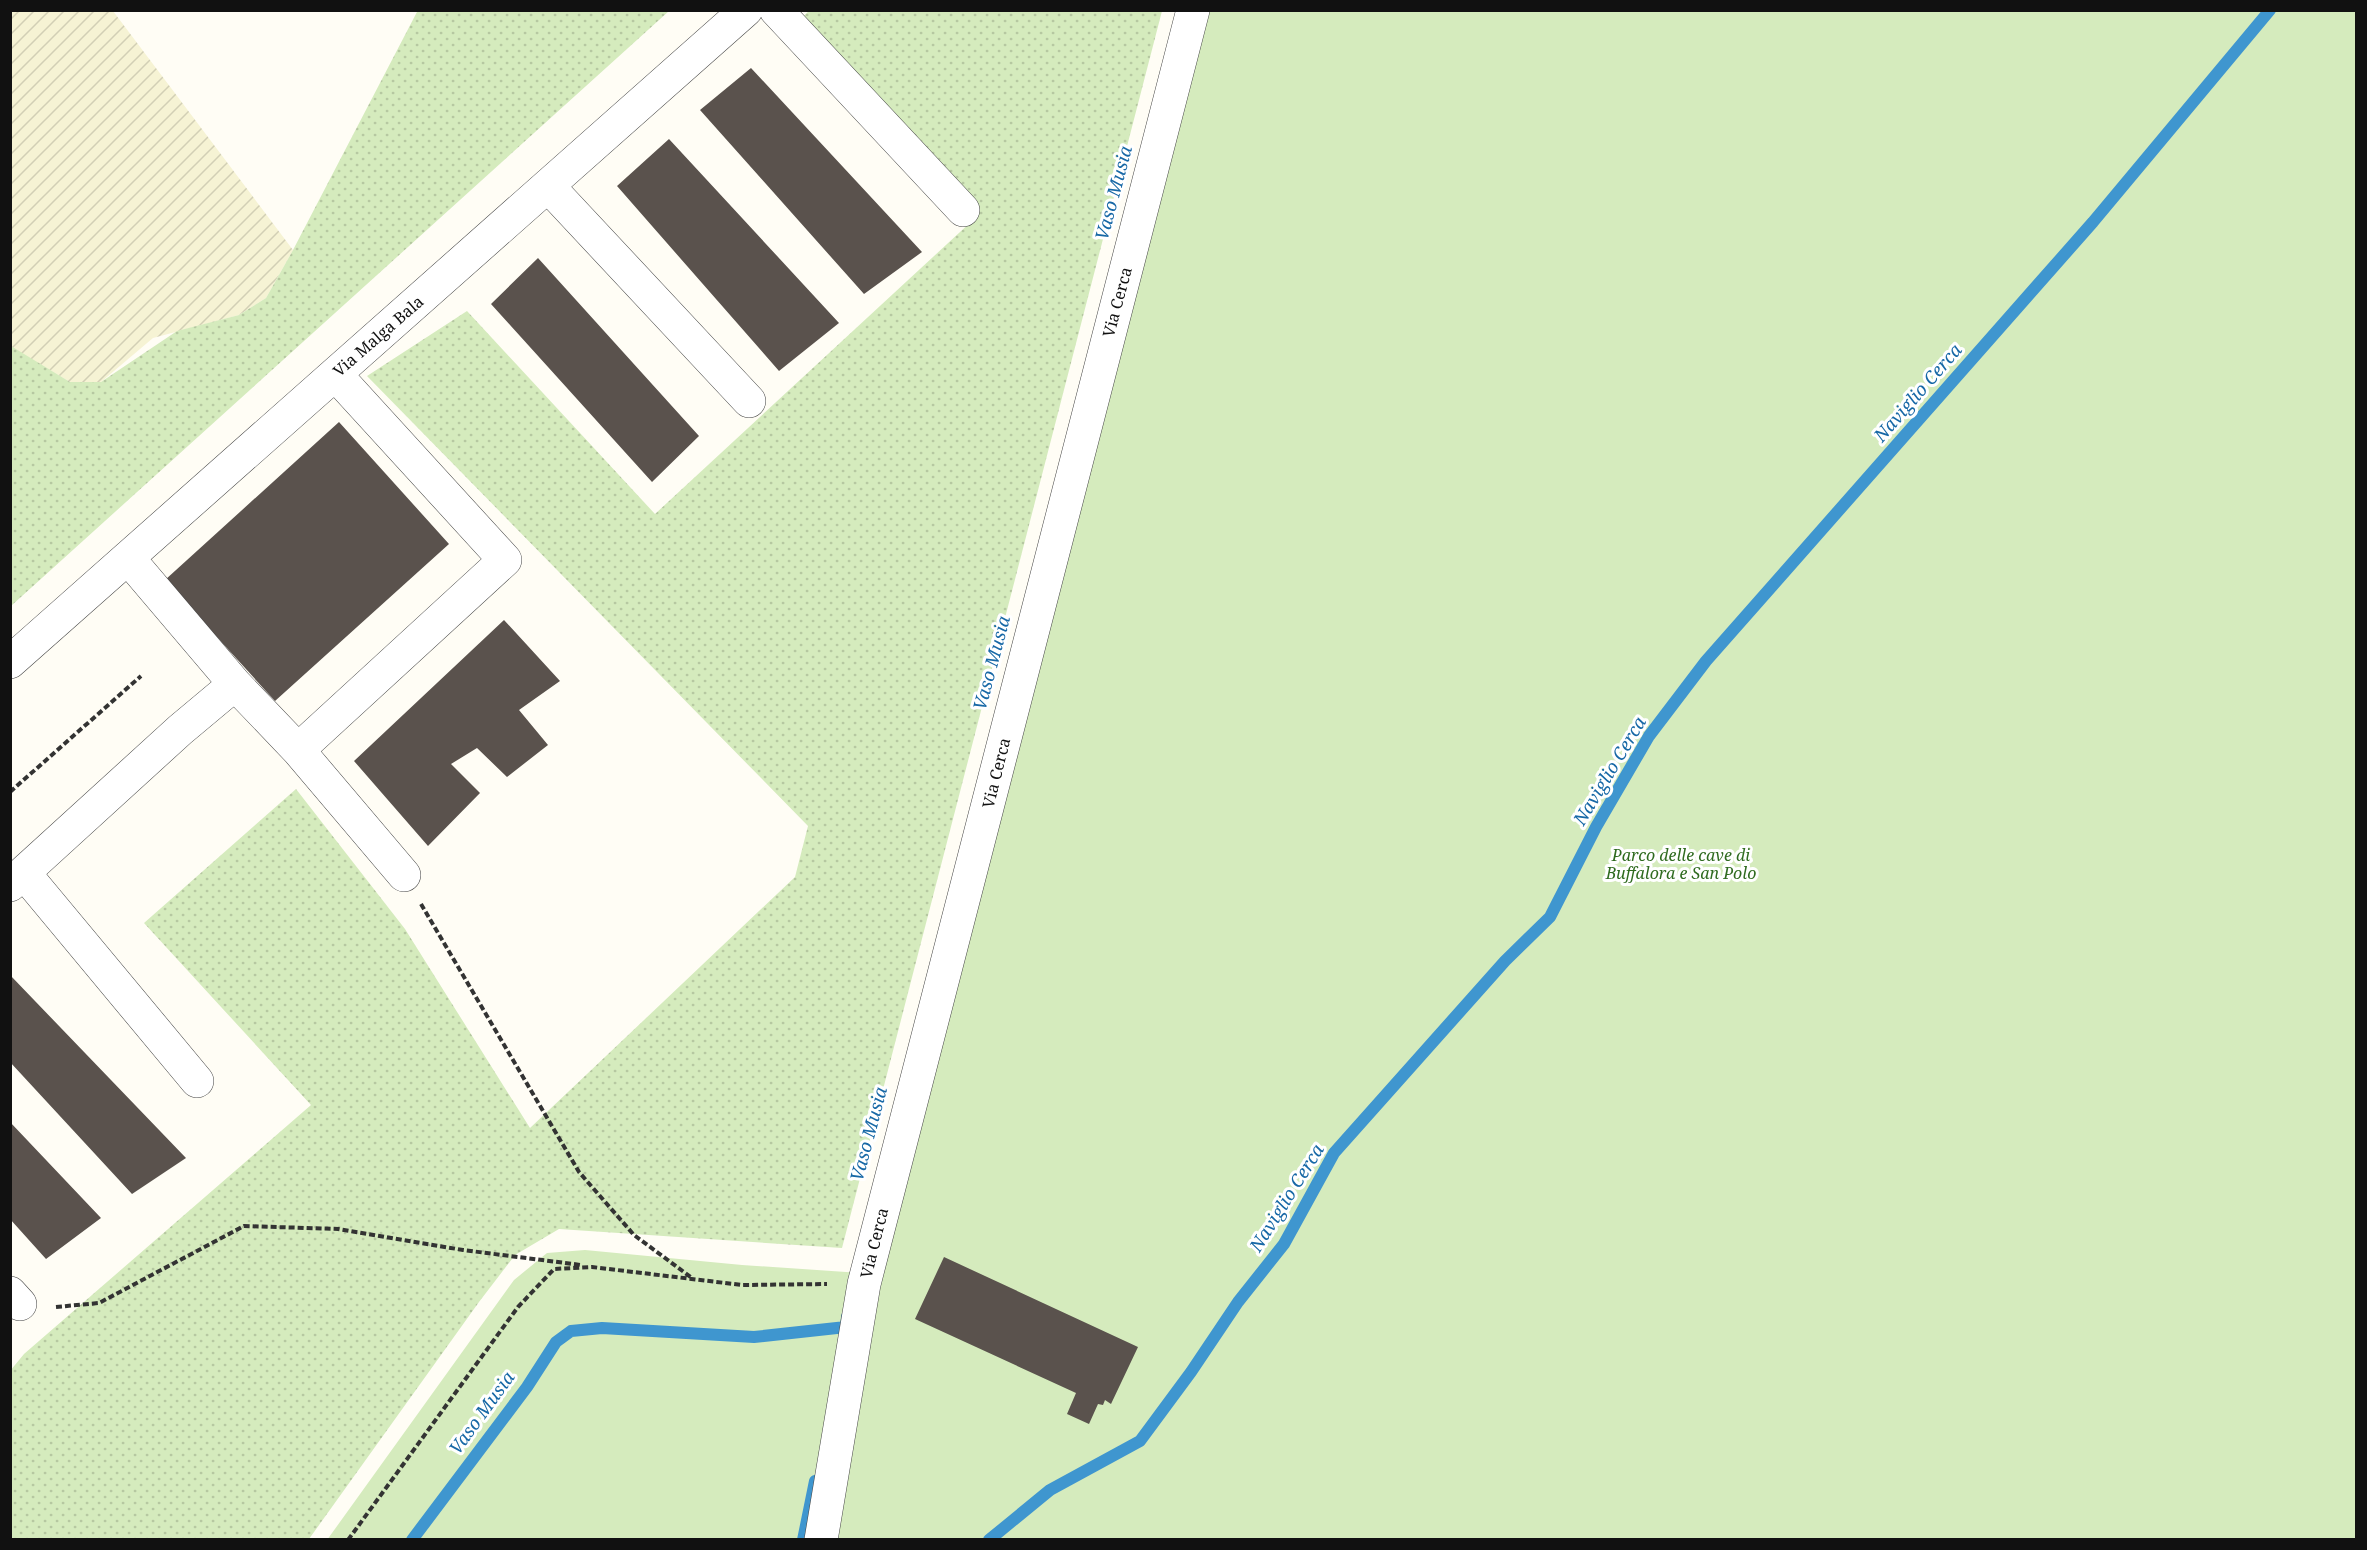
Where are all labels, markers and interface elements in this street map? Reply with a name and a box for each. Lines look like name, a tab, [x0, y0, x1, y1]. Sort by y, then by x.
water label: Vaso Musia	[1089, 142, 1137, 243]
street label: Via Cerca	[1097, 264, 1137, 340]
street label: Via Malga Bala	[328, 291, 428, 381]
water label: Naviglio Cerca	[1867, 338, 1967, 447]
water label: Vaso Musia	[967, 612, 1015, 713]
water label: Naviglio Cerca	[1567, 711, 1651, 830]
street label: Via Cerca	[977, 735, 1015, 811]
park label: Parco delle cave di Buffalora e San Polo	[1605, 844, 1756, 884]
water label: Vaso Musia	[844, 1083, 892, 1184]
water label: Naviglio Cerca	[1243, 1139, 1329, 1257]
street label: Via Cerca	[855, 1205, 893, 1281]
water label: Vaso Musia	[443, 1366, 520, 1459]

